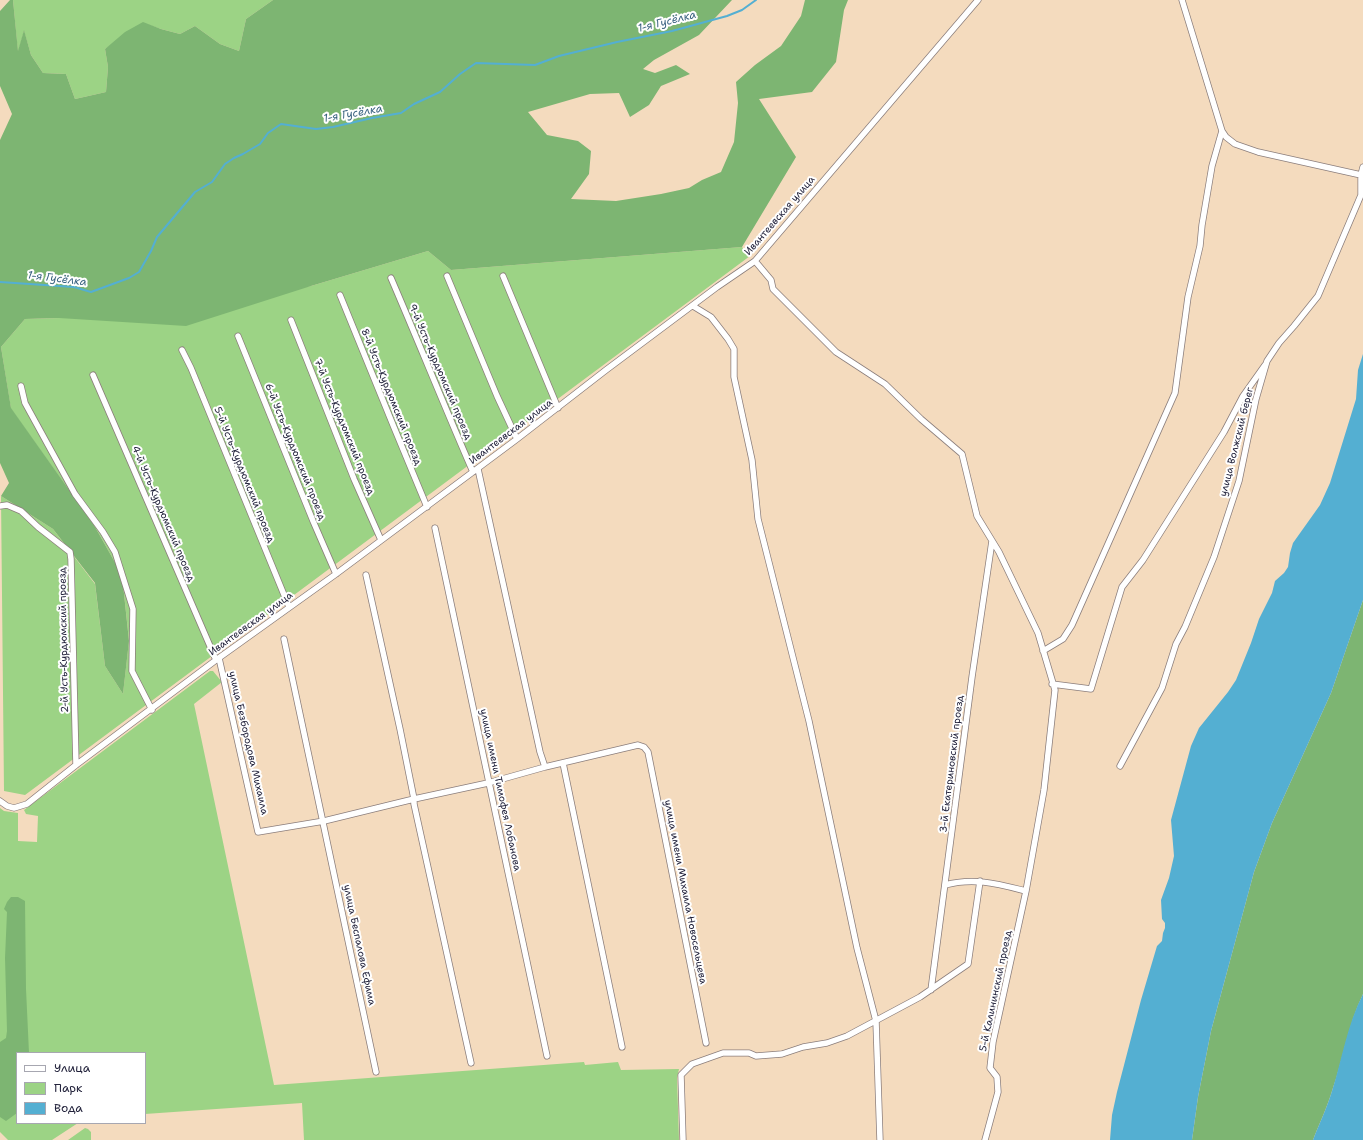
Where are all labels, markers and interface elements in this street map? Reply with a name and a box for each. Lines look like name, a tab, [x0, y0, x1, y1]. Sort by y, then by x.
water label: 1-я Гусёлка	[636, 8, 698, 36]
water label: 1-я Гусёлка	[322, 102, 384, 126]
street label: Ивантеевская улица	[742, 174, 818, 258]
water label: 1-я Гусёлка	[26, 269, 88, 289]
street label: 9-й Усть-Курдюмский проезд	[406, 302, 474, 442]
street label: 8-й Усть-Курдюмский проезд	[358, 327, 424, 467]
street label: 7-й Усть-Курдюмский проезд	[311, 357, 377, 497]
street label: 6-й Усть-Курдюмский проезд	[262, 382, 328, 522]
street label: улица Волжский берег	[1218, 386, 1256, 498]
street label: Ивантеевская улица	[467, 397, 555, 467]
street label: 5-й Усть-Курдюмский проезд	[211, 405, 277, 545]
street label: 4-й Усть-Курдюмский проезд	[129, 444, 197, 584]
street label: 2-й Усть-Курдюмский проезд	[57, 567, 71, 713]
street label: Ивантеевская улица	[207, 589, 295, 659]
street label: улица Безбородова Михаила	[226, 670, 270, 816]
street label: 3-й Екатериновский проезд	[938, 695, 966, 833]
street label: улица имени Тимофея Лобанова	[477, 708, 523, 872]
street label: улица имени Михаила Новосельцева	[661, 799, 709, 985]
street label: улица Беспалова Ефима	[340, 883, 378, 1007]
street label: 5-й Калининский проезд	[977, 929, 1015, 1053]
legend	[16, 1052, 146, 1124]
text: Улица	[54, 1060, 90, 1076]
text: Парк	[54, 1080, 82, 1096]
text: Вода	[54, 1100, 83, 1116]

